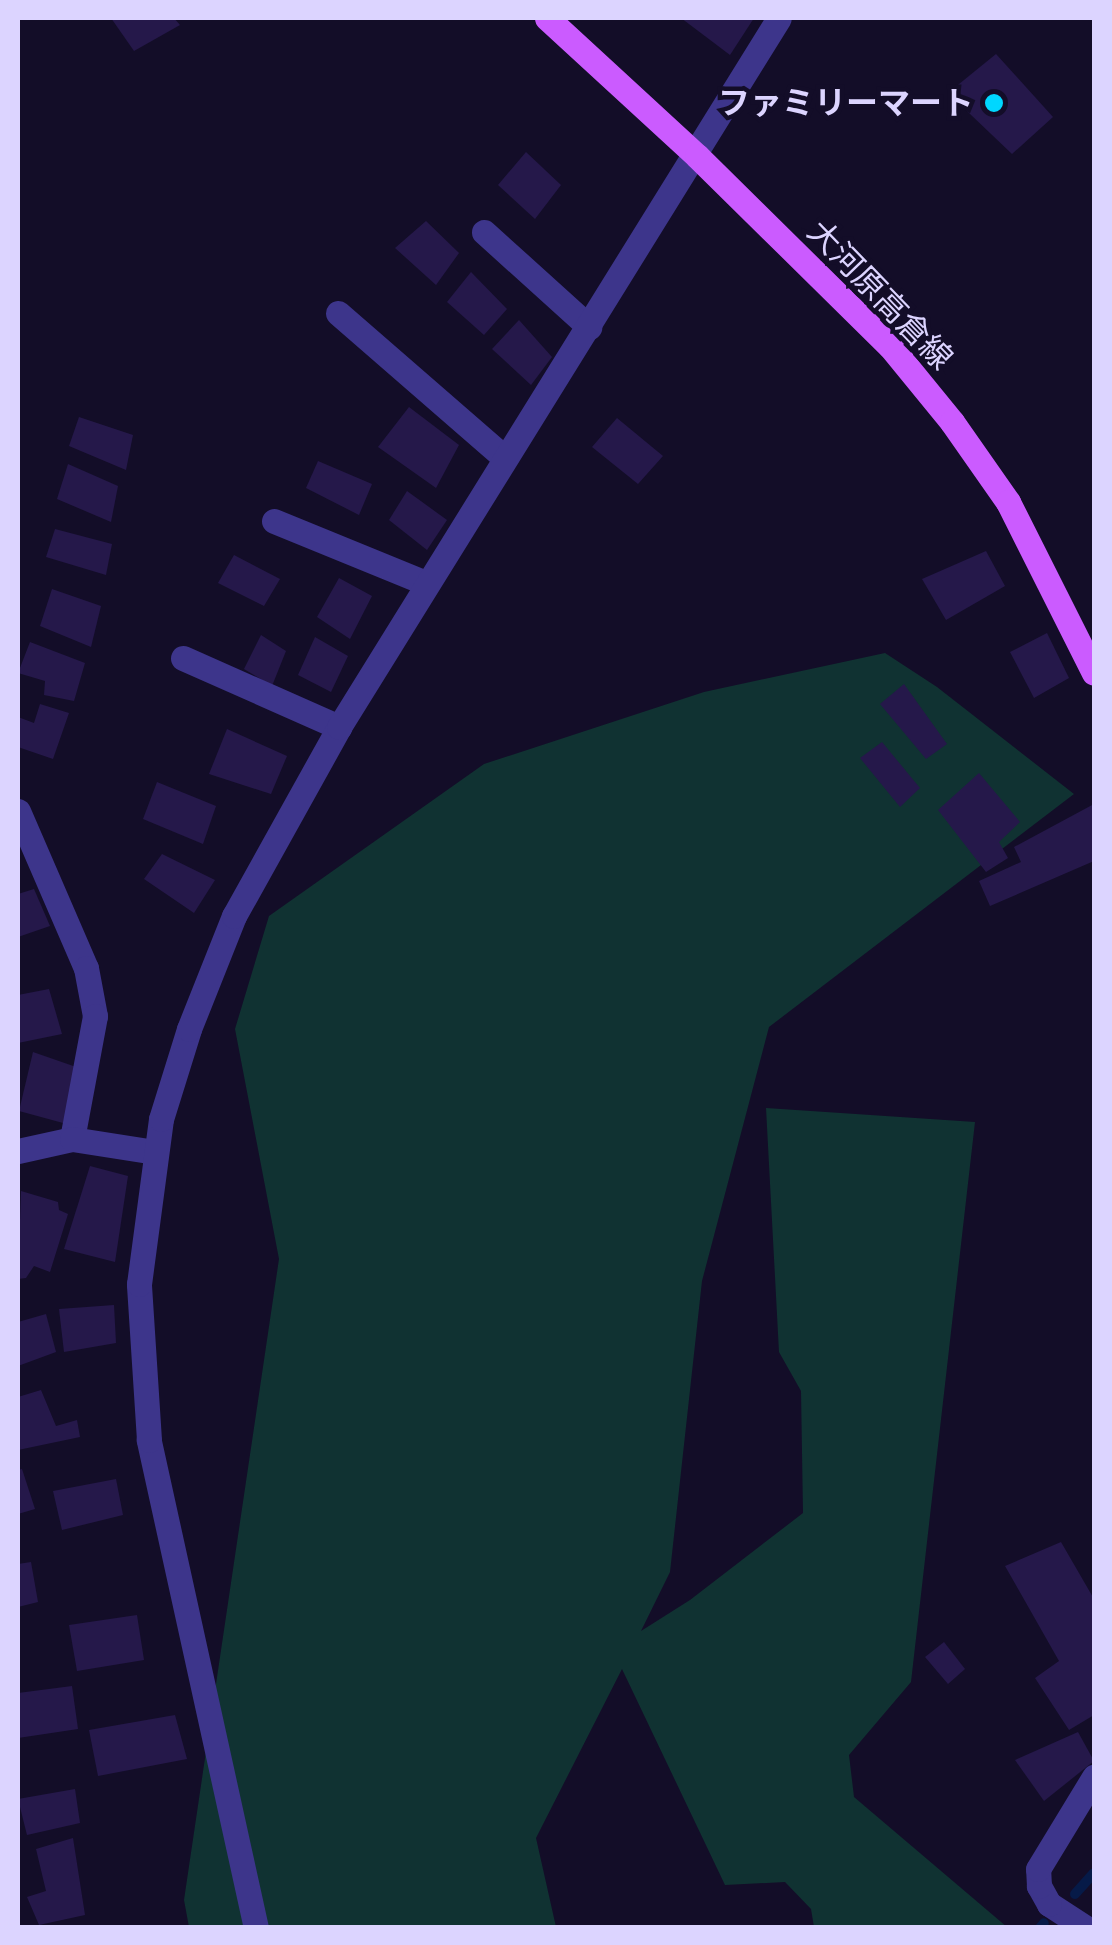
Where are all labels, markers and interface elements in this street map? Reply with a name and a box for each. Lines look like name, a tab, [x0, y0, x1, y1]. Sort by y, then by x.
place label: ファミリーマート	[718, 84, 974, 122]
marker: ファミリーマート	[983, 92, 1005, 114]
street label: 大河原高倉線	[800, 213, 960, 377]

